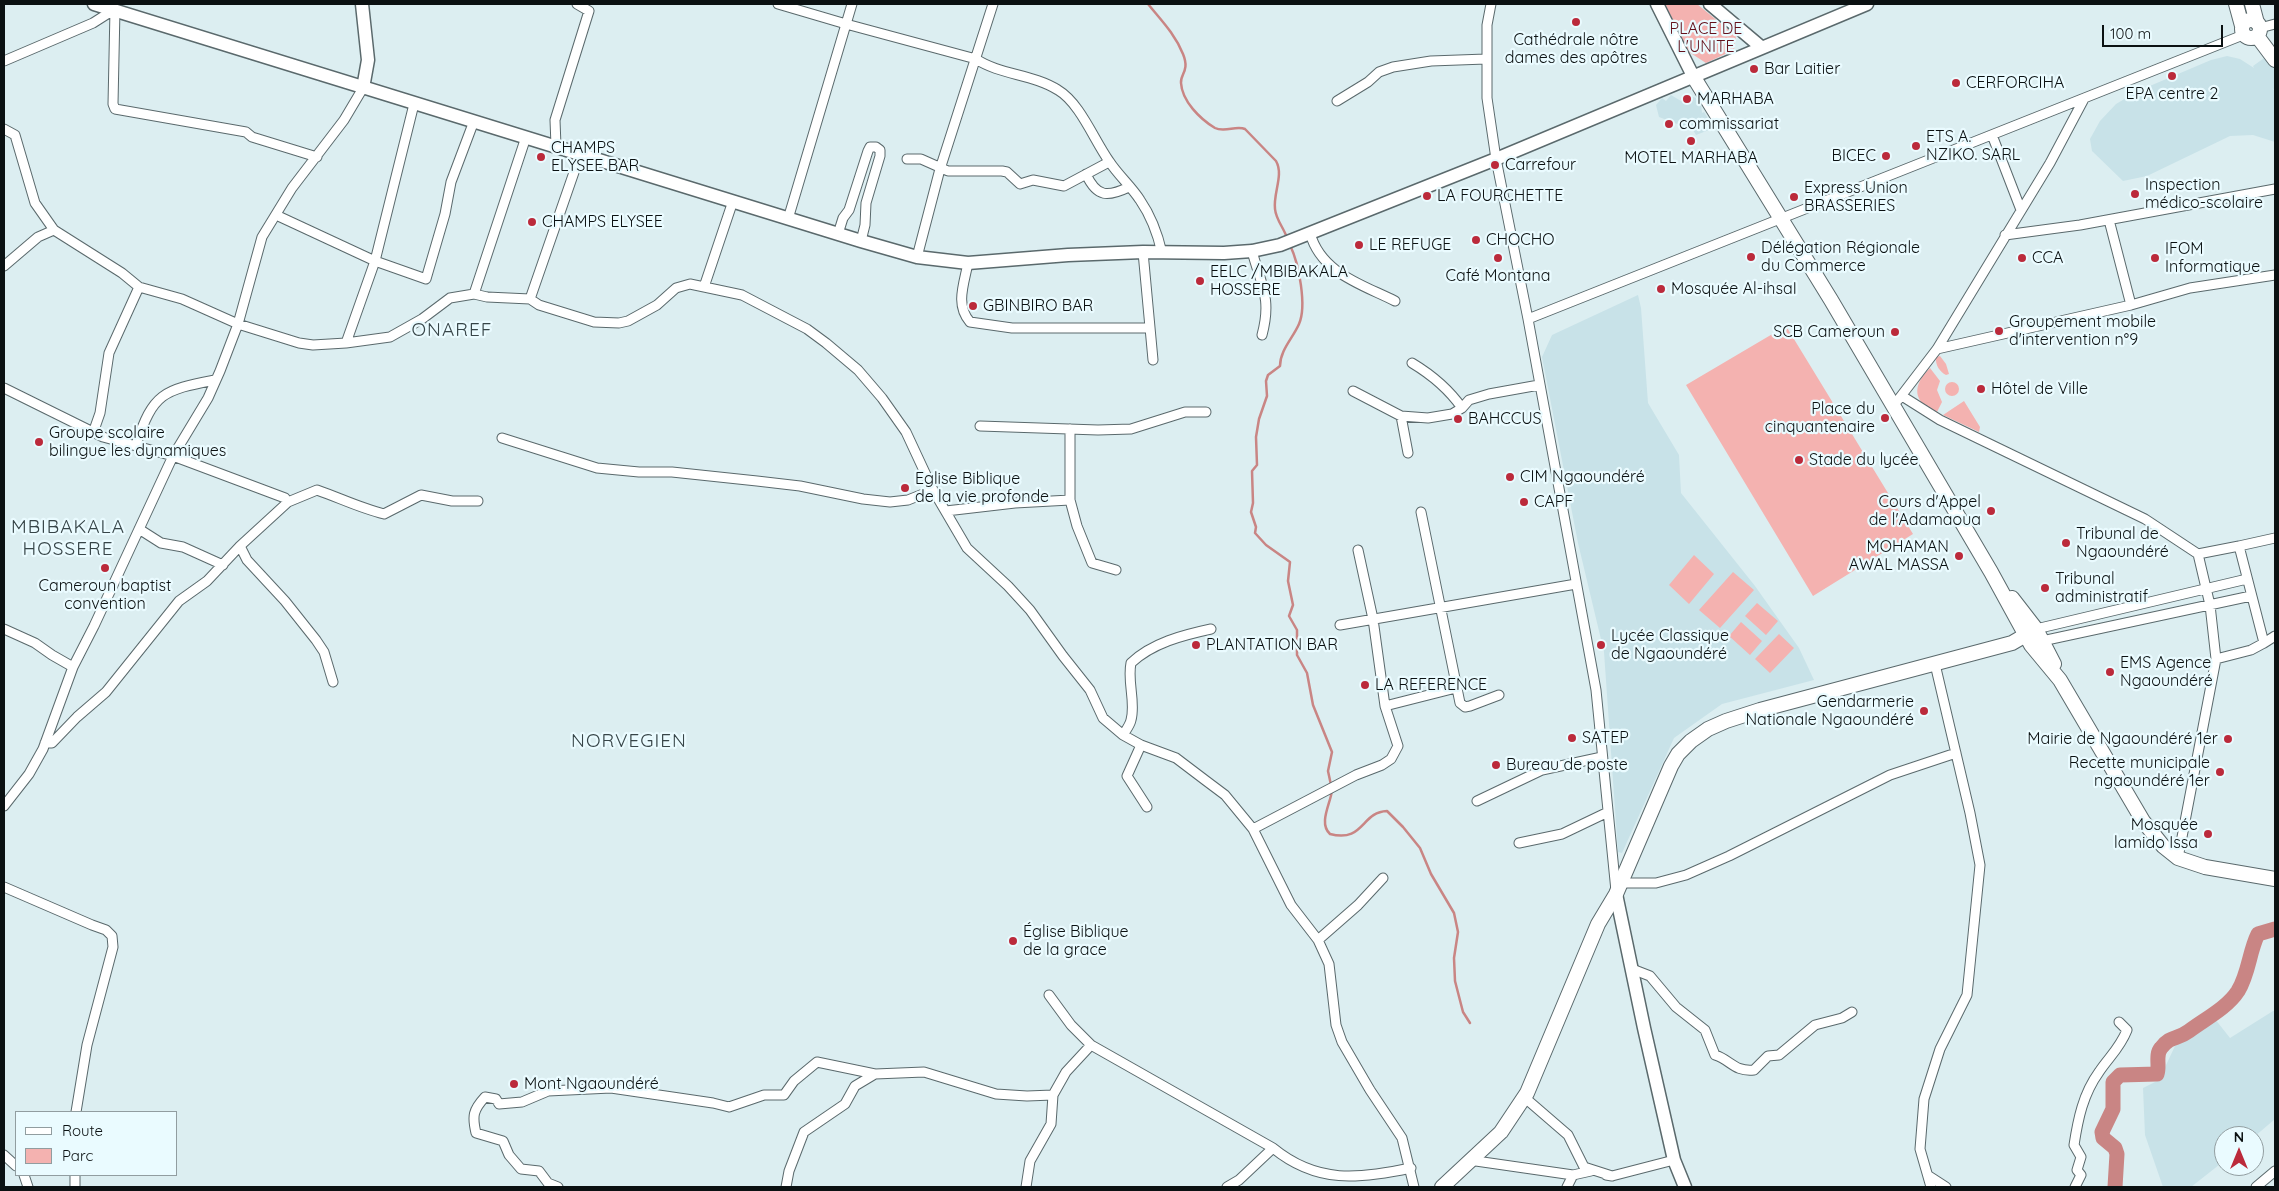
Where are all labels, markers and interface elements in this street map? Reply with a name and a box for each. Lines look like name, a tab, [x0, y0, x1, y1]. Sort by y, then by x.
scale bar	[2104, 15, 2225, 47]
marker: Cathédrale nôtre dames des apôtres	[1570, 16, 1582, 28]
park label: PLACE DE L'UNITE	[1670, 19, 1742, 57]
text: 100 m	[2110, 24, 2151, 43]
place label: Cathédrale nôtre dames des apôtres	[1505, 30, 1647, 68]
place label: Bar Laitier	[1764, 59, 1840, 79]
marker: Bar Laitier	[1748, 63, 1760, 75]
marker: EPA centre 2	[2166, 70, 2178, 82]
place label: CERFORCIHA	[1966, 73, 2064, 93]
marker: CERFORCIHA	[1950, 77, 1962, 89]
place label: EPA centre 2	[2126, 84, 2218, 104]
place label: MARHABA	[1697, 89, 1774, 109]
marker: MARHABA	[1681, 93, 1693, 105]
place label: commissariat	[1679, 114, 1779, 134]
marker: commissariat	[1663, 118, 1675, 130]
place label: ETS A. NZIKO. SARL	[1926, 127, 2020, 165]
marker: MOTEL MARHABA	[1685, 135, 1697, 147]
place label: CHAMPS ELYSEE BAR	[551, 138, 639, 176]
marker: ETS A. NZIKO. SARL	[1910, 140, 1922, 152]
place label: BICEC	[1832, 146, 1876, 166]
place label: MOTEL MARHABA	[1624, 148, 1758, 168]
marker: BICEC	[1880, 150, 1892, 162]
marker: CHAMPS ELYSEE BAR	[535, 151, 547, 163]
place label: Carrefour	[1505, 155, 1576, 175]
marker: Carrefour	[1489, 159, 1501, 171]
place label: Inspection médico-scolaire	[2145, 175, 2263, 213]
place label: Express Union BRASSERIES	[1804, 178, 1908, 216]
place label: LA FOURCHETTE	[1437, 186, 1563, 206]
marker: Inspection médico-scolaire	[2129, 188, 2141, 200]
marker: LA FOURCHETTE	[1421, 190, 1433, 202]
marker: Express Union BRASSERIES	[1788, 191, 1800, 203]
place label: CHAMPS ELYSEE	[542, 212, 663, 232]
marker: CHAMPS ELYSEE	[526, 216, 538, 228]
place label: CHOCHO	[1486, 230, 1554, 250]
marker: CHOCHO	[1470, 234, 1482, 246]
place label: LE REFUGE	[1369, 235, 1451, 255]
place label: Délégation Régionale du Commerce	[1761, 238, 1920, 276]
marker: LE REFUGE	[1353, 239, 1365, 251]
place label: IFOM Informatique	[2165, 239, 2260, 277]
place label: CCA	[2032, 248, 2063, 268]
marker: Délégation Régionale du Commerce	[1745, 251, 1757, 263]
marker: Café Montana	[1492, 252, 1504, 264]
marker: CCA	[2016, 252, 2028, 264]
marker: IFOM Informatique	[2149, 252, 2161, 264]
place label: EELC /MBIBAKALA HOSSERE	[1210, 262, 1348, 300]
place label: Café Montana	[1446, 266, 1550, 286]
marker: EELC /MBIBAKALA HOSSERE	[1194, 275, 1206, 287]
place label: Mosquée Al-ihsaI	[1671, 279, 1797, 299]
marker: Mosquée Al-ihsaI	[1655, 283, 1667, 295]
place label: GBINBIRO BAR	[983, 296, 1093, 316]
marker: GBINBIRO BAR	[967, 300, 979, 312]
place label: Groupement mobile d'intervention n°9	[2009, 312, 2156, 350]
district label: ONAREF	[411, 319, 493, 341]
place label: SCB Cameroun	[1773, 322, 1885, 342]
marker: Groupement mobile d'intervention n°9	[1993, 325, 2005, 337]
marker: SCB Cameroun	[1889, 326, 1901, 338]
place label: Hôtel de Ville	[1991, 379, 2088, 399]
marker: Hôtel de Ville	[1975, 383, 1987, 395]
place label: Place du cinquantenaire	[1765, 399, 1875, 437]
place label: BAHCCUS	[1468, 409, 1541, 429]
marker: Place du cinquantenaire	[1879, 412, 1891, 424]
marker: BAHCCUS	[1452, 413, 1464, 425]
place label: Groupe scolaire bilingue les dynamiques	[49, 423, 226, 461]
marker: Groupe scolaire bilingue les dynamiques	[33, 436, 45, 448]
place label: Stade du lycée	[1809, 450, 1918, 470]
marker: Stade du lycée	[1793, 454, 1805, 466]
place label: CIM Ngaoundéré	[1520, 467, 1645, 487]
place label: Eglise Biblique de la vie profonde	[915, 469, 1049, 507]
marker: CIM Ngaoundéré	[1504, 471, 1516, 483]
marker: Eglise Biblique de la vie profonde	[899, 482, 911, 494]
place label: CAPF	[1534, 492, 1573, 512]
place label: Cours d'Appel de l'Adamaoua	[1869, 492, 1981, 530]
marker: CAPF	[1518, 496, 1530, 508]
marker: Cours d'Appel de l'Adamaoua	[1985, 505, 1997, 517]
district label: MBIBAKALA HOSSERE	[10, 516, 126, 560]
place label: Tribunal de Ngaoundéré	[2076, 524, 2169, 562]
place label: MOHAMAN AWAL MASSA	[1849, 537, 1949, 575]
marker: Tribunal de Ngaoundéré	[2060, 537, 2072, 549]
marker: MOHAMAN AWAL MASSA	[1953, 550, 1965, 562]
marker: Cameroun baptist convention	[99, 562, 111, 574]
place label: Tribunal administratif	[2055, 569, 2148, 607]
place label: Cameroun baptist convention	[39, 576, 171, 614]
marker: Tribunal administratif	[2039, 582, 2051, 594]
place label: Lycée Classique de Ngaoundéré	[1611, 626, 1729, 664]
place label: PLANTATION BAR	[1206, 635, 1338, 655]
marker: PLANTATION BAR	[1190, 639, 1202, 651]
marker: Lycée Classique de Ngaoundéré	[1595, 639, 1607, 651]
place label: EMS Agence Ngaoundéré	[2120, 653, 2213, 691]
marker: EMS Agence Ngaoundéré	[2104, 666, 2116, 678]
place label: LA REFERENCE	[1375, 675, 1487, 695]
marker: LA REFERENCE	[1359, 679, 1371, 691]
place label: Gendarmerie Nationale Ngaoundéré	[1745, 692, 1914, 730]
marker: Gendarmerie Nationale Ngaoundéré	[1918, 705, 1930, 717]
place label: SATEP	[1582, 728, 1629, 748]
place label: Mairie de Ngaoundéré 1er	[2027, 729, 2218, 749]
district label: NORVEGIEN	[570, 730, 688, 752]
marker: SATEP	[1566, 732, 1578, 744]
marker: Mairie de Ngaoundéré 1er	[2222, 733, 2234, 745]
place label: Recette municipale ngaoundéré 1er	[2069, 753, 2210, 791]
place label: Bureau de poste	[1506, 755, 1628, 775]
marker: Bureau de poste	[1490, 759, 1502, 771]
marker: Recette municipale ngaoundéré 1er	[2214, 766, 2226, 778]
place label: Mosquée lamido Issa	[2114, 815, 2198, 853]
marker: Mosquée lamido Issa	[2202, 828, 2214, 840]
place label: Église Biblique de la grace	[1023, 922, 1129, 960]
marker: Église Biblique de la grace	[1007, 935, 1019, 947]
place label: Mont Ngaoundéré	[524, 1074, 659, 1094]
marker: Mont Ngaoundéré	[508, 1078, 520, 1090]
legend	[15, 1111, 178, 1176]
text: Route	[62, 1121, 103, 1140]
north arrow	[2214, 1126, 2264, 1176]
text: N	[2234, 1128, 2244, 1146]
text: Parc	[62, 1146, 93, 1165]

